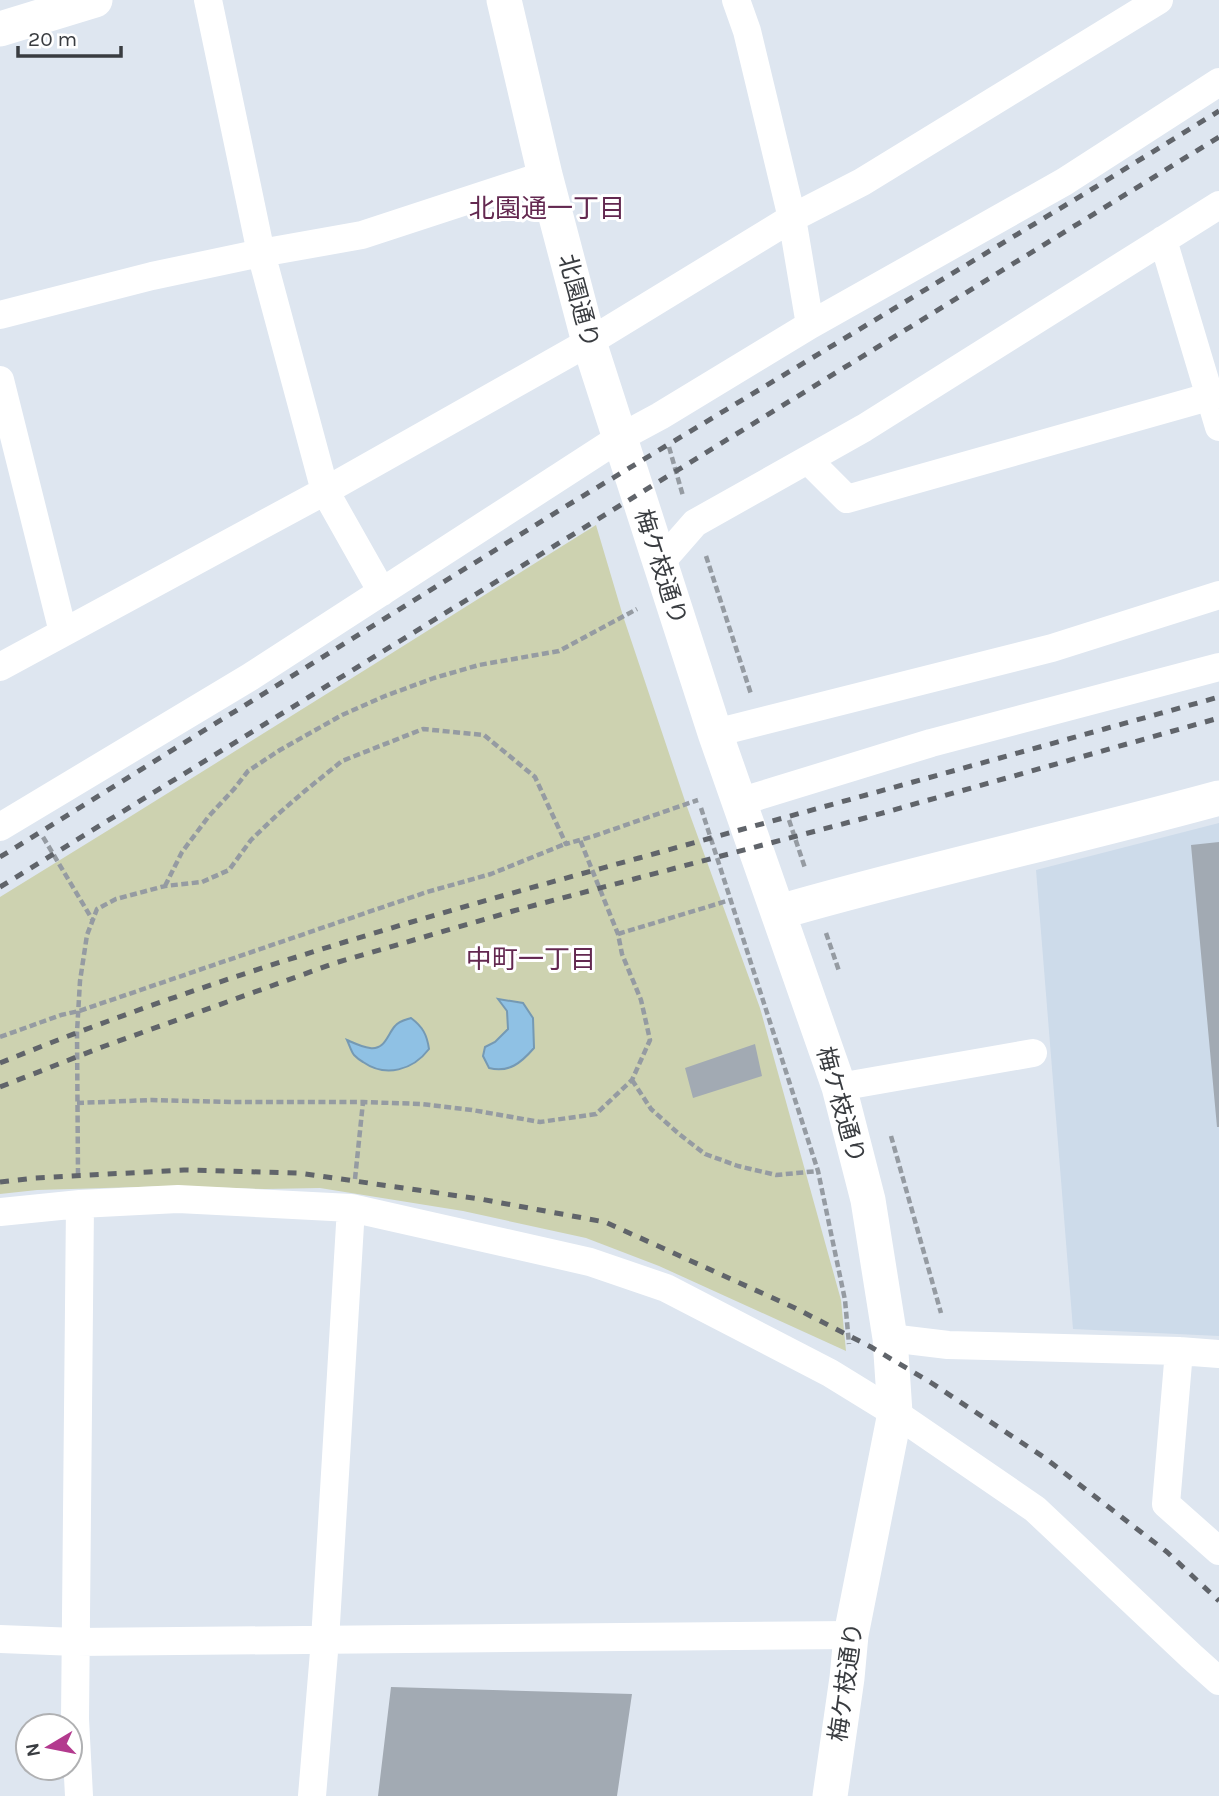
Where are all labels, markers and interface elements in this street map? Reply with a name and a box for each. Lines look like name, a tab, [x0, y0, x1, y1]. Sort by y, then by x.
scale bar	[18, 14, 121, 58]
text: 20 m	[28, 27, 77, 51]
district label: 北園通一丁目	[469, 193, 625, 224]
street label: 北園通り	[553, 251, 605, 351]
street label: 梅ケ枝通り	[629, 506, 693, 628]
district label: 中町一丁目	[466, 944, 596, 975]
street label: 梅ケ枝通り	[811, 1043, 871, 1167]
street label: 梅ケ枝通り	[824, 1621, 868, 1743]
north arrow	[14, 1712, 84, 1782]
text: N	[21, 1741, 45, 1758]

